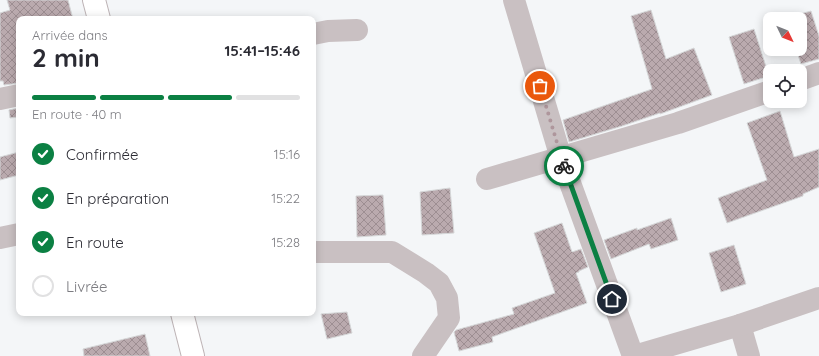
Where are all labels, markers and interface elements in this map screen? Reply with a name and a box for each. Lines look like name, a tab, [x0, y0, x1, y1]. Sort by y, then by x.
north arrow	[763, 12, 807, 56]
map controls	[763, 12, 807, 108]
text: Arrivée dans	[32, 27, 108, 43]
text: 2 min	[32, 41, 100, 74]
text: 15:41–15:46	[224, 41, 300, 60]
button: locate	[763, 64, 807, 108]
pin	[523, 69, 557, 103]
icon: bag	[529, 75, 551, 97]
text: En route · 40 m	[32, 106, 122, 122]
icon: check	[32, 143, 54, 165]
text: Confirmée	[66, 145, 139, 164]
text: 15:16	[274, 146, 300, 162]
courier	[544, 146, 584, 186]
icon: bike	[553, 155, 575, 177]
icon: check	[32, 187, 54, 209]
text: En préparation	[66, 189, 169, 208]
text: 15:22	[271, 190, 300, 206]
icon: check	[32, 231, 54, 253]
text: En route	[66, 233, 124, 252]
text: 15:28	[271, 234, 300, 250]
text: Livrée	[66, 277, 108, 296]
pin	[595, 282, 629, 316]
icon: home	[601, 288, 623, 310]

